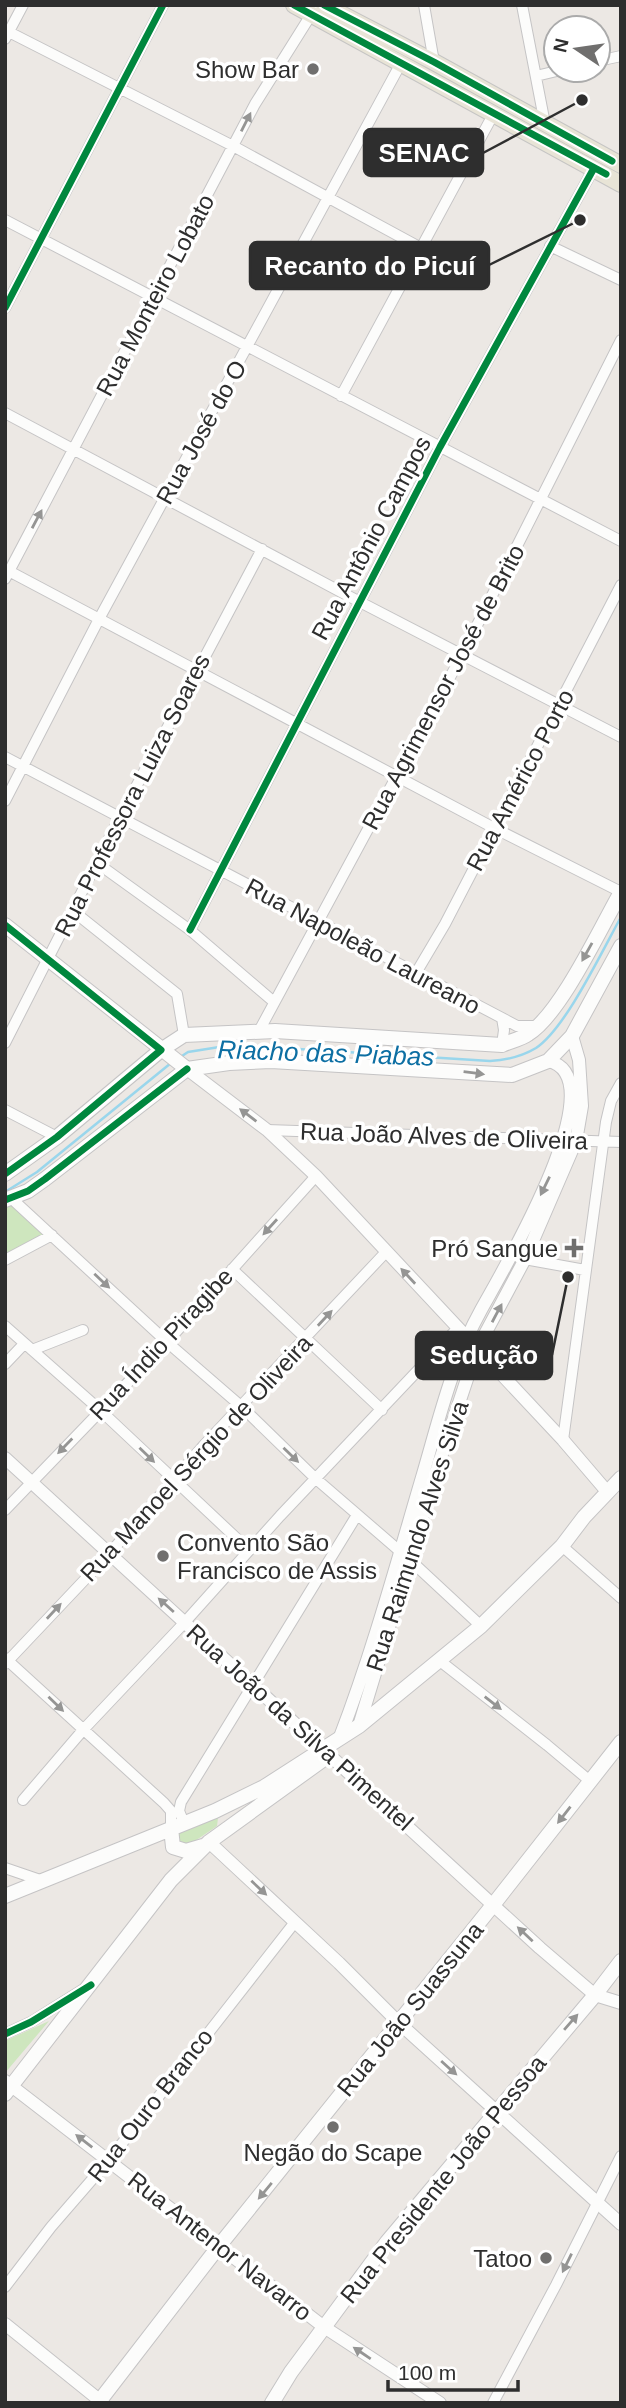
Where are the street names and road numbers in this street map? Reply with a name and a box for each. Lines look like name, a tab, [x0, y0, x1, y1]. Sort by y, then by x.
street label: Rua Monteiro Lobato	[90, 190, 220, 400]
street label: Rua José do O	[150, 355, 252, 509]
street label: Rua Antônio Campos	[306, 432, 436, 644]
street label: Rua Agrimensor José de Brito	[356, 540, 530, 834]
street label: Rua Professora Luiza Soares	[49, 649, 215, 941]
street label: Rua Américo Porto	[461, 685, 579, 875]
street label: Rua Napoleão Laureano	[241, 873, 485, 1019]
street label: Rua João Alves de Oliveira	[300, 1117, 589, 1155]
street label: Rua Índio Piragibe	[84, 1263, 238, 1425]
street label: Rua Manoel Sérgio de Oliveira	[75, 1329, 318, 1587]
street label: Rua Raimundo Alves Silva	[360, 1397, 474, 1675]
street label: Rua João da Silva Pimentel	[181, 1618, 419, 1836]
street label: Rua João Suassuna	[331, 1916, 489, 2101]
street label: Rua Ouro Branco	[82, 2023, 218, 2187]
street label: Rua Presidente João Pessoa	[335, 2049, 552, 2308]
street label: Rua Antenor Navarro	[123, 2166, 317, 2326]

